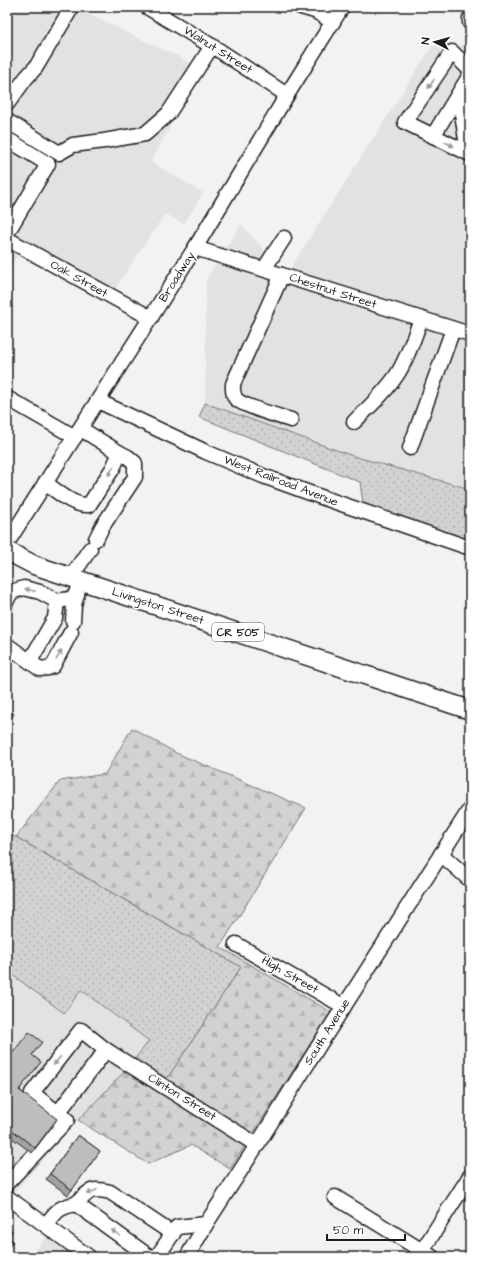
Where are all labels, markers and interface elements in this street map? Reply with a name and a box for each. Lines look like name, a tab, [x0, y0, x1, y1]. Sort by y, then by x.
street label: Walnut Street	[180, 22, 256, 78]
north arrow	[415, 22, 455, 62]
text: N	[418, 37, 433, 45]
one-way arrow	[427, 79, 435, 89]
one-way arrow	[443, 141, 455, 147]
street label: Broadway	[155, 248, 200, 306]
street label: Oak Street	[47, 256, 111, 302]
street label: Chestnut Street	[287, 269, 379, 313]
street label: West Railroad Avenue	[221, 451, 341, 511]
one-way arrow	[107, 466, 115, 476]
street label: Livingston Street	[110, 583, 206, 630]
one-way arrow	[24, 586, 36, 592]
road number: CR 505	[212, 623, 264, 641]
one-way arrow	[56, 649, 63, 661]
street label: High Street	[258, 952, 322, 999]
street label: South Avenue	[300, 995, 354, 1068]
one-way arrow	[52, 1055, 61, 1066]
street label: Clinton Street	[145, 1069, 220, 1125]
one-way arrow	[86, 1188, 98, 1195]
scale bar	[327, 1216, 405, 1242]
text: 50 m	[333, 1222, 364, 1239]
one-way arrow	[110, 1228, 121, 1237]

